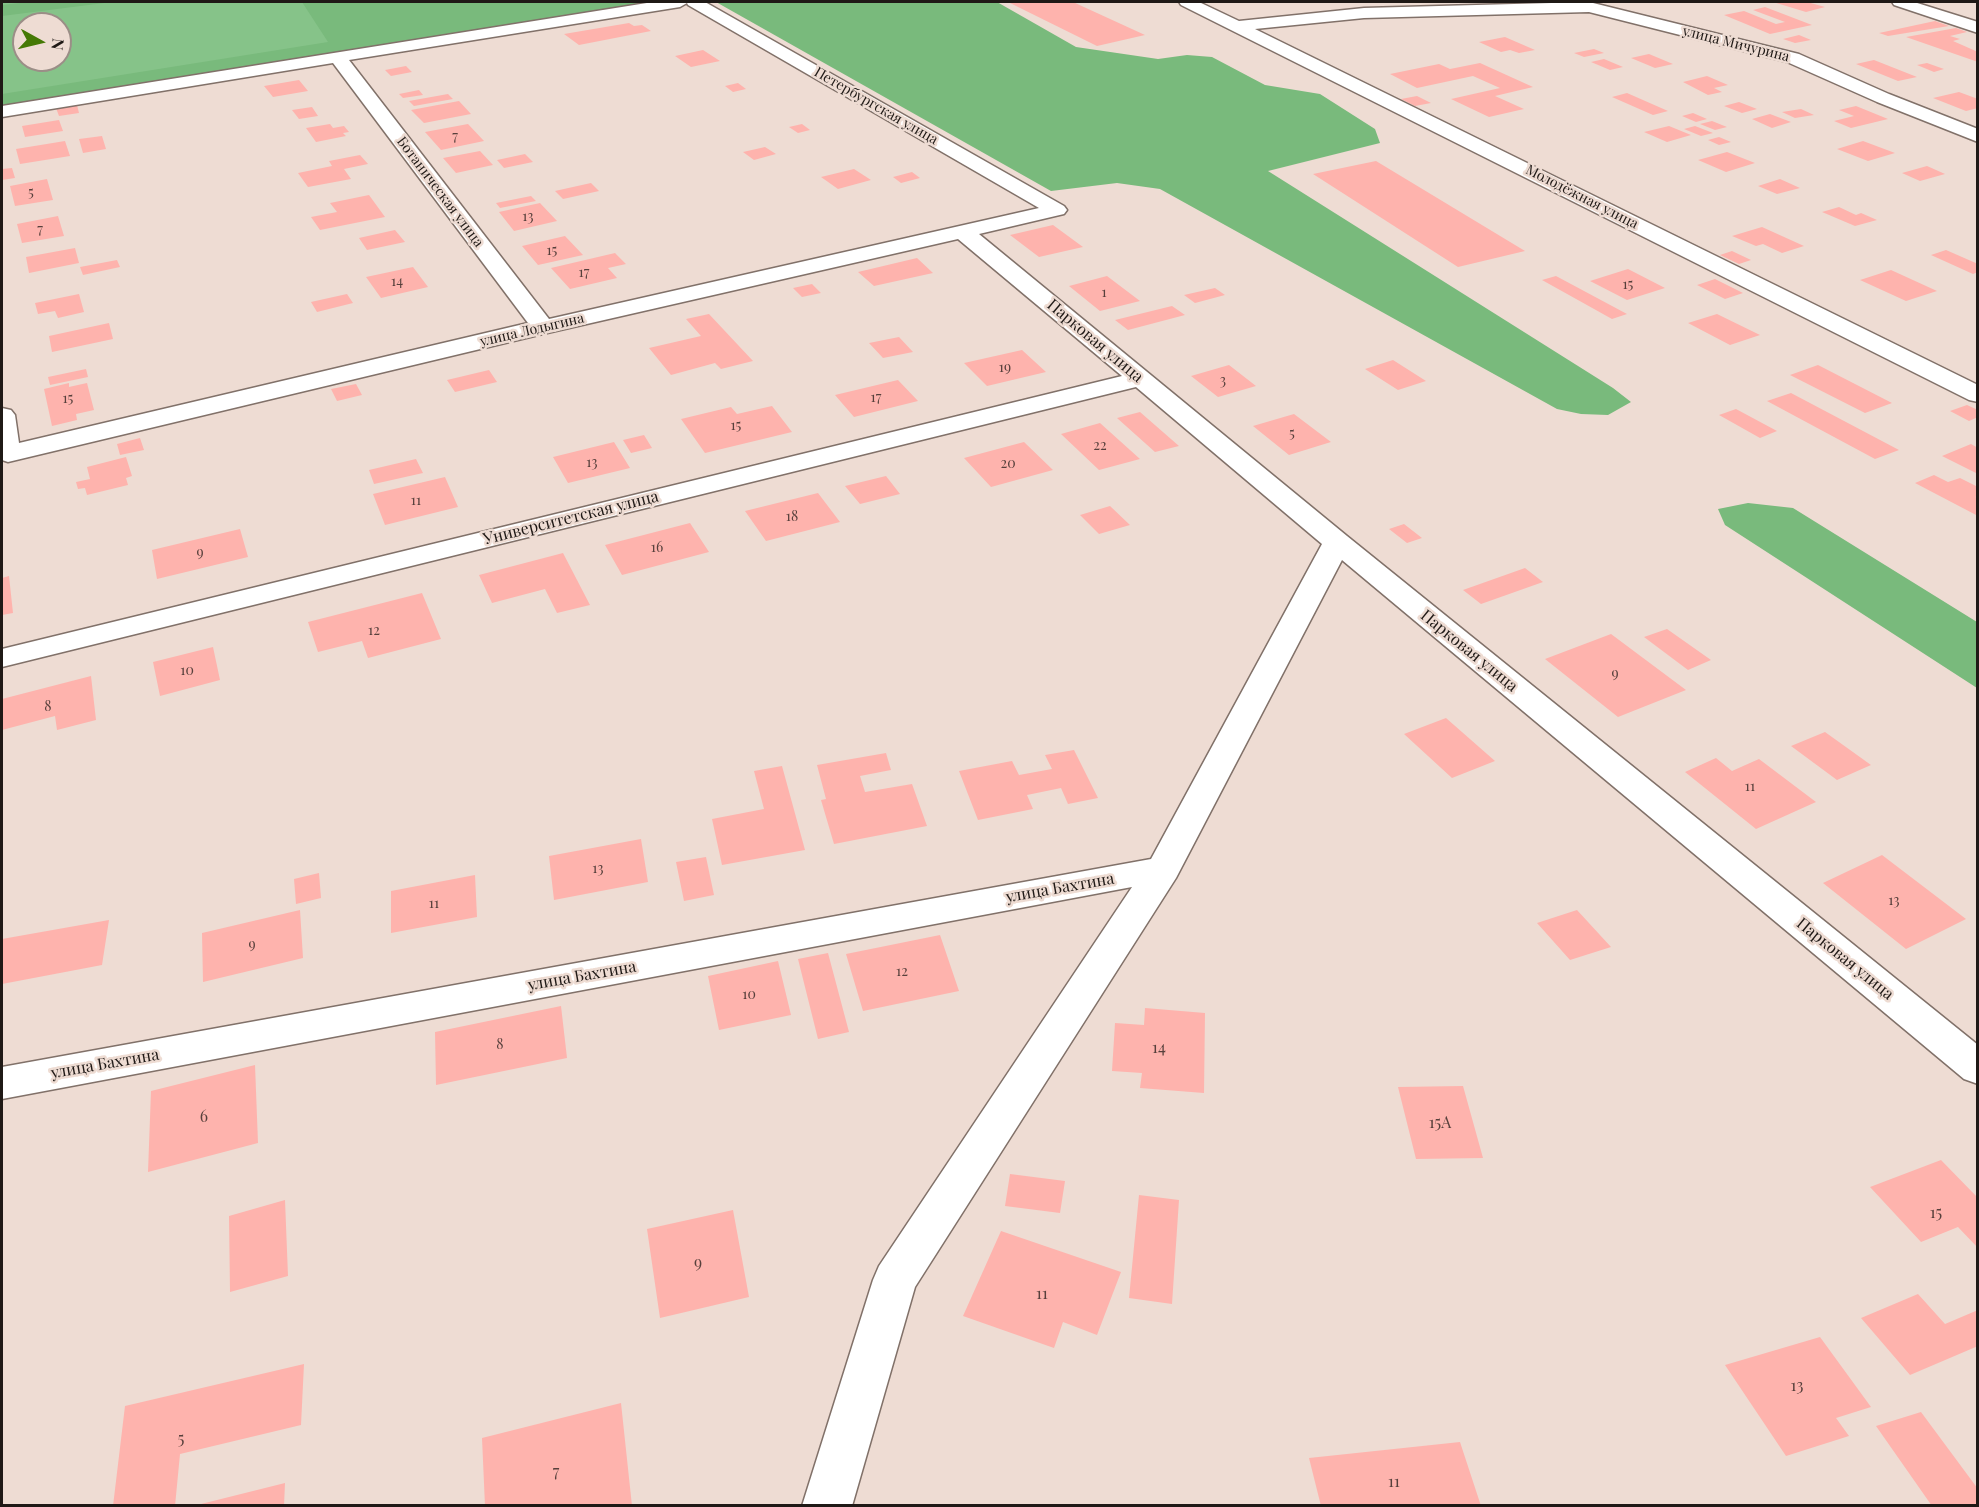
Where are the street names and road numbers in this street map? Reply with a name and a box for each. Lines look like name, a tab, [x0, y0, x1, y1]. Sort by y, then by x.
street label: улица Мичурина	[1681, 23, 1791, 65]
street label: Петербургская улица	[811, 64, 941, 148]
street label: Ботаническая улица	[393, 134, 487, 250]
street label: Молодёжная улица	[1523, 161, 1641, 233]
street label: Парковая улица	[1043, 295, 1147, 387]
street label: улица Лодыгина	[478, 310, 586, 350]
street label: Университетская улица	[481, 487, 661, 549]
street label: Парковая улица	[1417, 606, 1521, 696]
street label: улица Бахтина	[1004, 869, 1116, 907]
street label: Парковая улица	[1793, 914, 1897, 1004]
street label: улица Бахтина	[526, 957, 638, 995]
street label: улица Бахтина	[49, 1045, 161, 1083]

